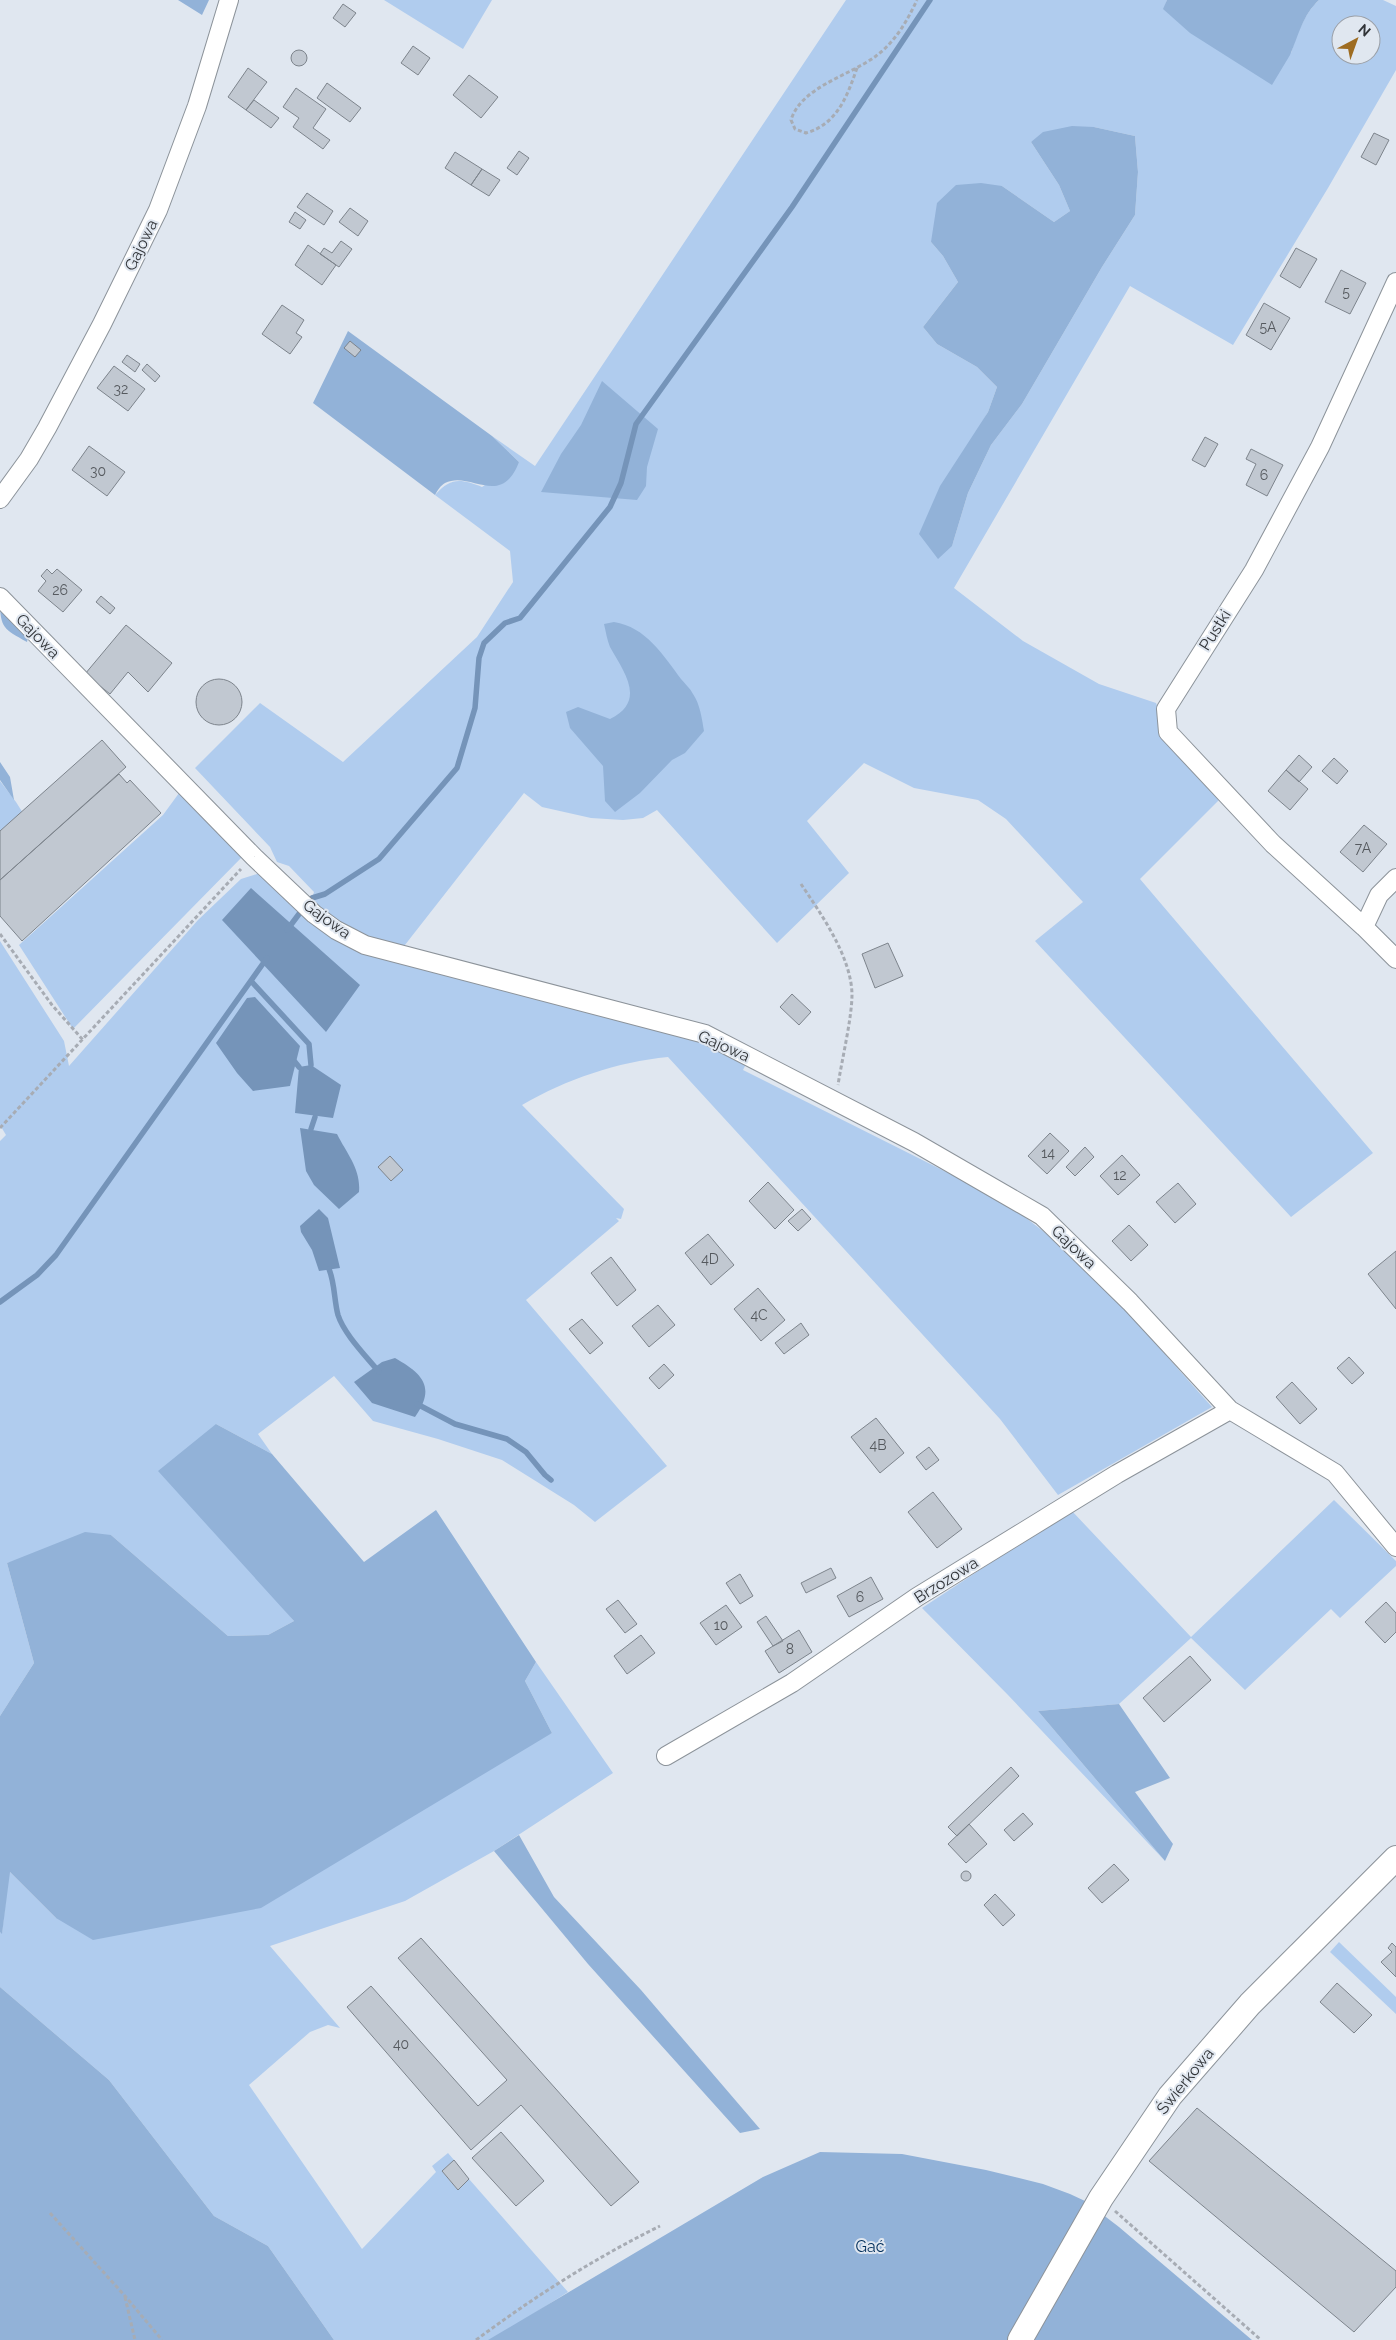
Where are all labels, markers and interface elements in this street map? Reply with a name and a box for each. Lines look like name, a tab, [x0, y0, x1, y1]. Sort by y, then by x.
north arrow	[1331, 15, 1381, 65]
text: N	[1355, 21, 1374, 40]
street label: Gajowa	[121, 216, 161, 274]
house number: 5	[1342, 284, 1350, 300]
house number: 5A	[1259, 319, 1277, 335]
house number: 32	[114, 381, 128, 397]
house number: 30	[90, 463, 106, 479]
house number: 6	[1260, 467, 1268, 483]
house number: 26	[52, 582, 68, 598]
street label: Pustki	[1195, 606, 1235, 654]
street label: Gajowa	[12, 610, 64, 662]
house number: 7A	[1355, 840, 1372, 856]
street label: Gajowa	[299, 895, 355, 943]
street label: Gajowa	[695, 1026, 753, 1066]
house number: 14	[1041, 1145, 1055, 1161]
house number: 12	[1113, 1167, 1127, 1183]
street label: Gajowa	[1048, 1221, 1100, 1273]
house number: 4D	[701, 1251, 719, 1267]
house number: 4C	[750, 1307, 768, 1323]
house number: 4B	[870, 1437, 886, 1453]
street label: Brzozowa	[911, 1553, 981, 1607]
house number: 6	[856, 1589, 864, 1605]
house number: 10	[714, 1617, 728, 1633]
house number: 8	[786, 1641, 794, 1657]
house number: 40	[393, 2036, 409, 2052]
street label: Świerkowa	[1152, 2043, 1217, 2118]
park label: Gać	[856, 2237, 885, 2256]

